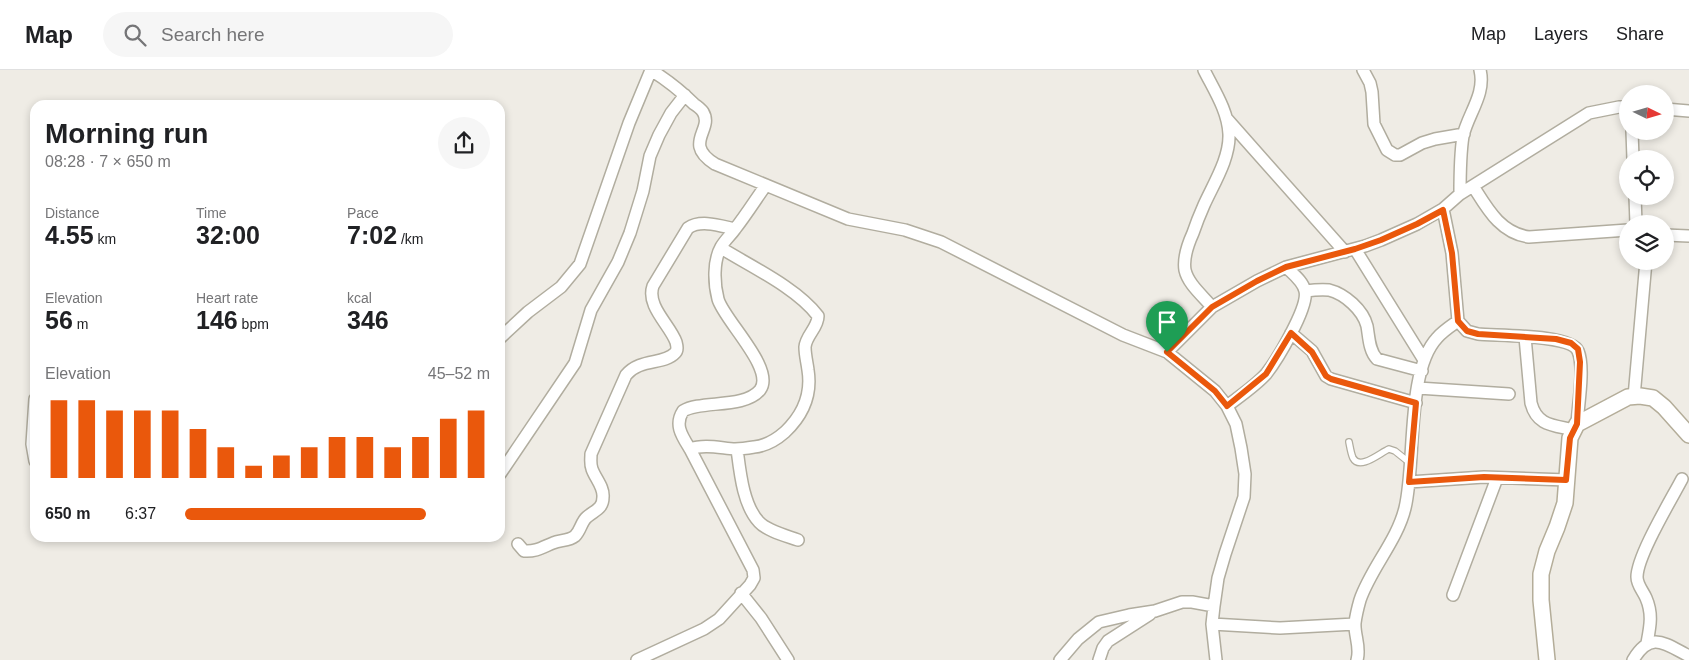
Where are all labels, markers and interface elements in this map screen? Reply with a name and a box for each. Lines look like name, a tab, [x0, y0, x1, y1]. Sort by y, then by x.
search box	[103, 12, 453, 57]
text: Map	[25, 21, 73, 48]
icon: search	[121, 21, 149, 49]
text: Search here	[161, 24, 265, 45]
text: Map	[1471, 24, 1506, 44]
text: Layers	[1534, 24, 1588, 44]
text: Share	[1616, 24, 1664, 44]
north arrow	[1619, 85, 1674, 140]
map controls	[1619, 85, 1674, 270]
button: share	[438, 117, 490, 169]
text: Morning run	[45, 118, 208, 149]
button: locate	[1619, 150, 1674, 205]
text: 08:28 · 7 × 650 m	[45, 153, 171, 170]
text: Distance	[45, 205, 99, 221]
text: Time	[196, 205, 227, 221]
text: Pace	[347, 205, 379, 221]
button: layers	[1619, 215, 1674, 270]
text: 4.55	[45, 221, 94, 249]
text: 32:00	[196, 221, 260, 249]
text: 7:02	[347, 221, 397, 249]
text: km	[94, 231, 116, 247]
text: /km	[397, 231, 424, 247]
text: Elevation	[45, 290, 103, 306]
text: Heart rate	[196, 290, 258, 306]
text: kcal	[347, 290, 372, 306]
pin	[1146, 301, 1188, 352]
text: 56	[45, 306, 73, 334]
text: 146	[196, 306, 238, 334]
text: 346	[347, 306, 389, 334]
icon: arrive	[1153, 308, 1181, 336]
text: m	[73, 316, 88, 332]
text: bpm	[238, 316, 269, 332]
text: Elevation	[45, 365, 111, 382]
text: 45–52 m	[428, 365, 490, 382]
text: 650 m	[45, 505, 90, 522]
text: 6:37	[125, 505, 156, 522]

